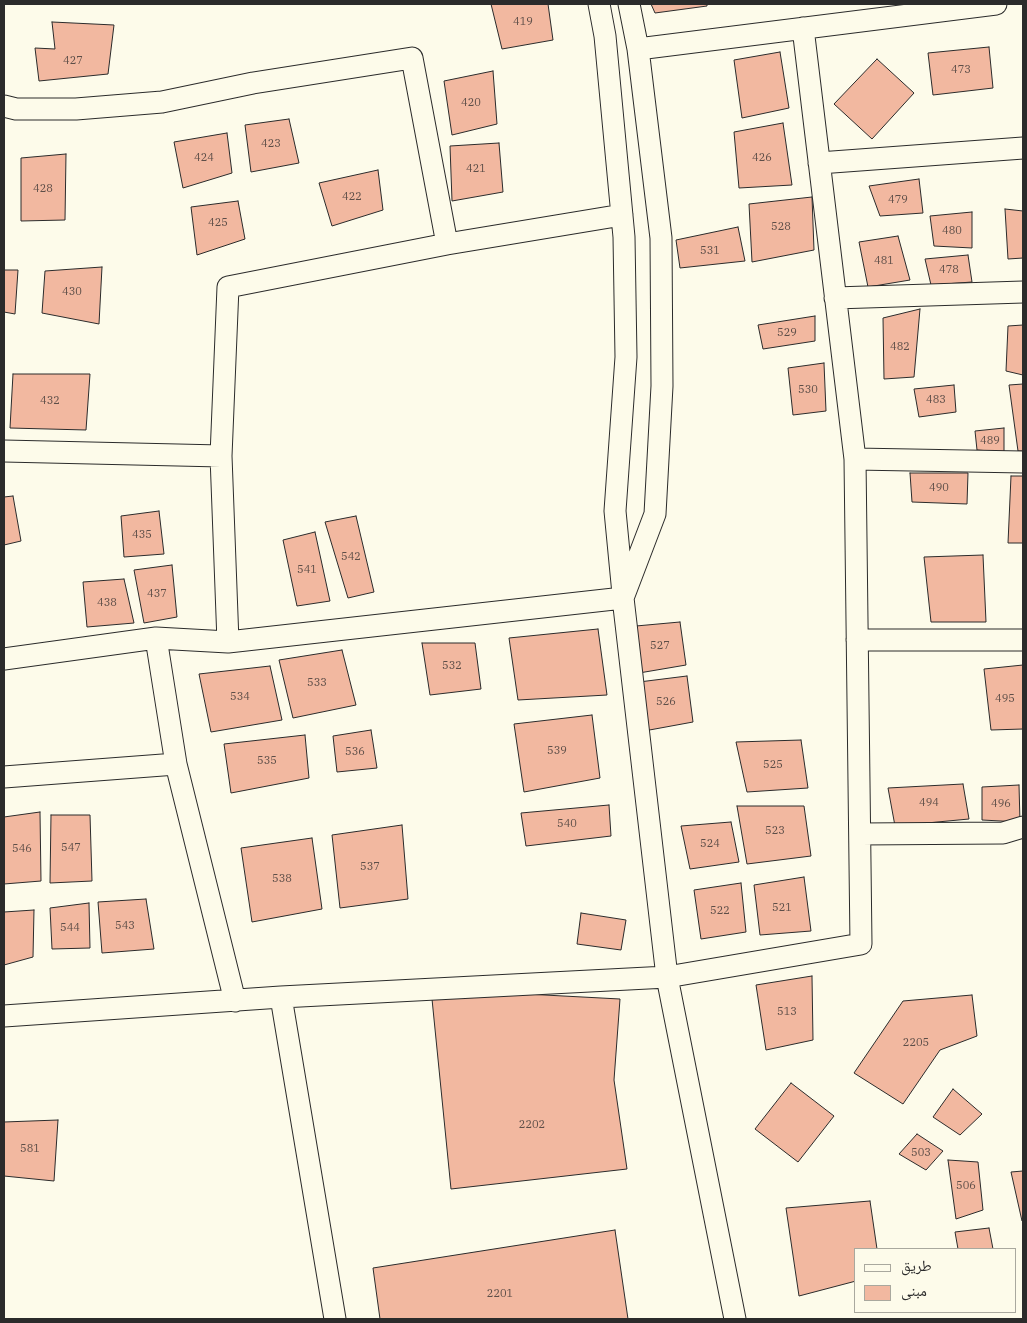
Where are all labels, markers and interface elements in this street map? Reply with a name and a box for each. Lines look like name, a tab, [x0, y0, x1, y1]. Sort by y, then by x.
house number: 419	[513, 15, 533, 29]
house number: 427	[63, 54, 83, 68]
house number: 473	[951, 63, 971, 77]
house number: 420	[461, 96, 481, 110]
house number: 423	[261, 137, 281, 151]
house number: 424	[194, 151, 214, 165]
house number: 426	[752, 151, 772, 165]
house number: 421	[466, 162, 486, 176]
house number: 428	[33, 182, 53, 196]
house number: 422	[342, 190, 362, 204]
house number: 479	[888, 193, 908, 207]
house number: 425	[208, 216, 228, 230]
house number: 528	[771, 220, 791, 234]
house number: 480	[942, 224, 962, 238]
house number: 531	[700, 244, 720, 258]
house number: 481	[874, 254, 894, 268]
house number: 478	[939, 263, 959, 277]
house number: 430	[62, 285, 82, 299]
house number: 529	[777, 326, 797, 340]
house number: 482	[890, 340, 910, 354]
house number: 530	[798, 383, 818, 397]
house number: 483	[926, 393, 946, 407]
house number: 432	[40, 394, 60, 408]
house number: 489	[980, 434, 1000, 448]
house number: 490	[929, 481, 949, 495]
house number: 435	[132, 528, 152, 542]
house number: 542	[341, 550, 361, 564]
house number: 541	[297, 563, 317, 577]
house number: 437	[147, 587, 167, 601]
house number: 438	[97, 596, 117, 610]
house number: 527	[650, 639, 670, 653]
house number: 532	[442, 659, 462, 673]
house number: 533	[307, 676, 327, 690]
house number: 534	[230, 690, 250, 704]
house number: 495	[995, 692, 1015, 706]
house number: 526	[656, 695, 676, 709]
house number: 539	[547, 744, 567, 758]
house number: 536	[345, 745, 365, 759]
house number: 535	[257, 754, 277, 768]
house number: 525	[763, 758, 783, 772]
house number: 494	[919, 796, 939, 810]
house number: 496	[991, 797, 1011, 811]
house number: 540	[557, 817, 577, 831]
house number: 523	[765, 824, 785, 838]
house number: 524	[700, 837, 720, 851]
house number: 547	[61, 841, 81, 855]
house number: 546	[12, 842, 32, 856]
house number: 537	[360, 860, 380, 874]
house number: 538	[272, 872, 292, 886]
house number: 521	[772, 901, 792, 915]
house number: 522	[710, 904, 730, 918]
house number: 543	[115, 919, 135, 933]
house number: 544	[60, 921, 80, 935]
house number: 513	[777, 1005, 797, 1019]
house number: 2205	[903, 1036, 929, 1050]
house number: 2202	[519, 1118, 545, 1132]
house number: 581	[20, 1142, 40, 1156]
house number: 503	[911, 1146, 931, 1160]
house number: 506	[956, 1179, 976, 1193]
legend	[854, 1248, 1017, 1313]
text: طريق	[901, 1256, 932, 1275]
text: مبنى	[901, 1281, 927, 1300]
house number: 2201	[487, 1287, 513, 1301]

